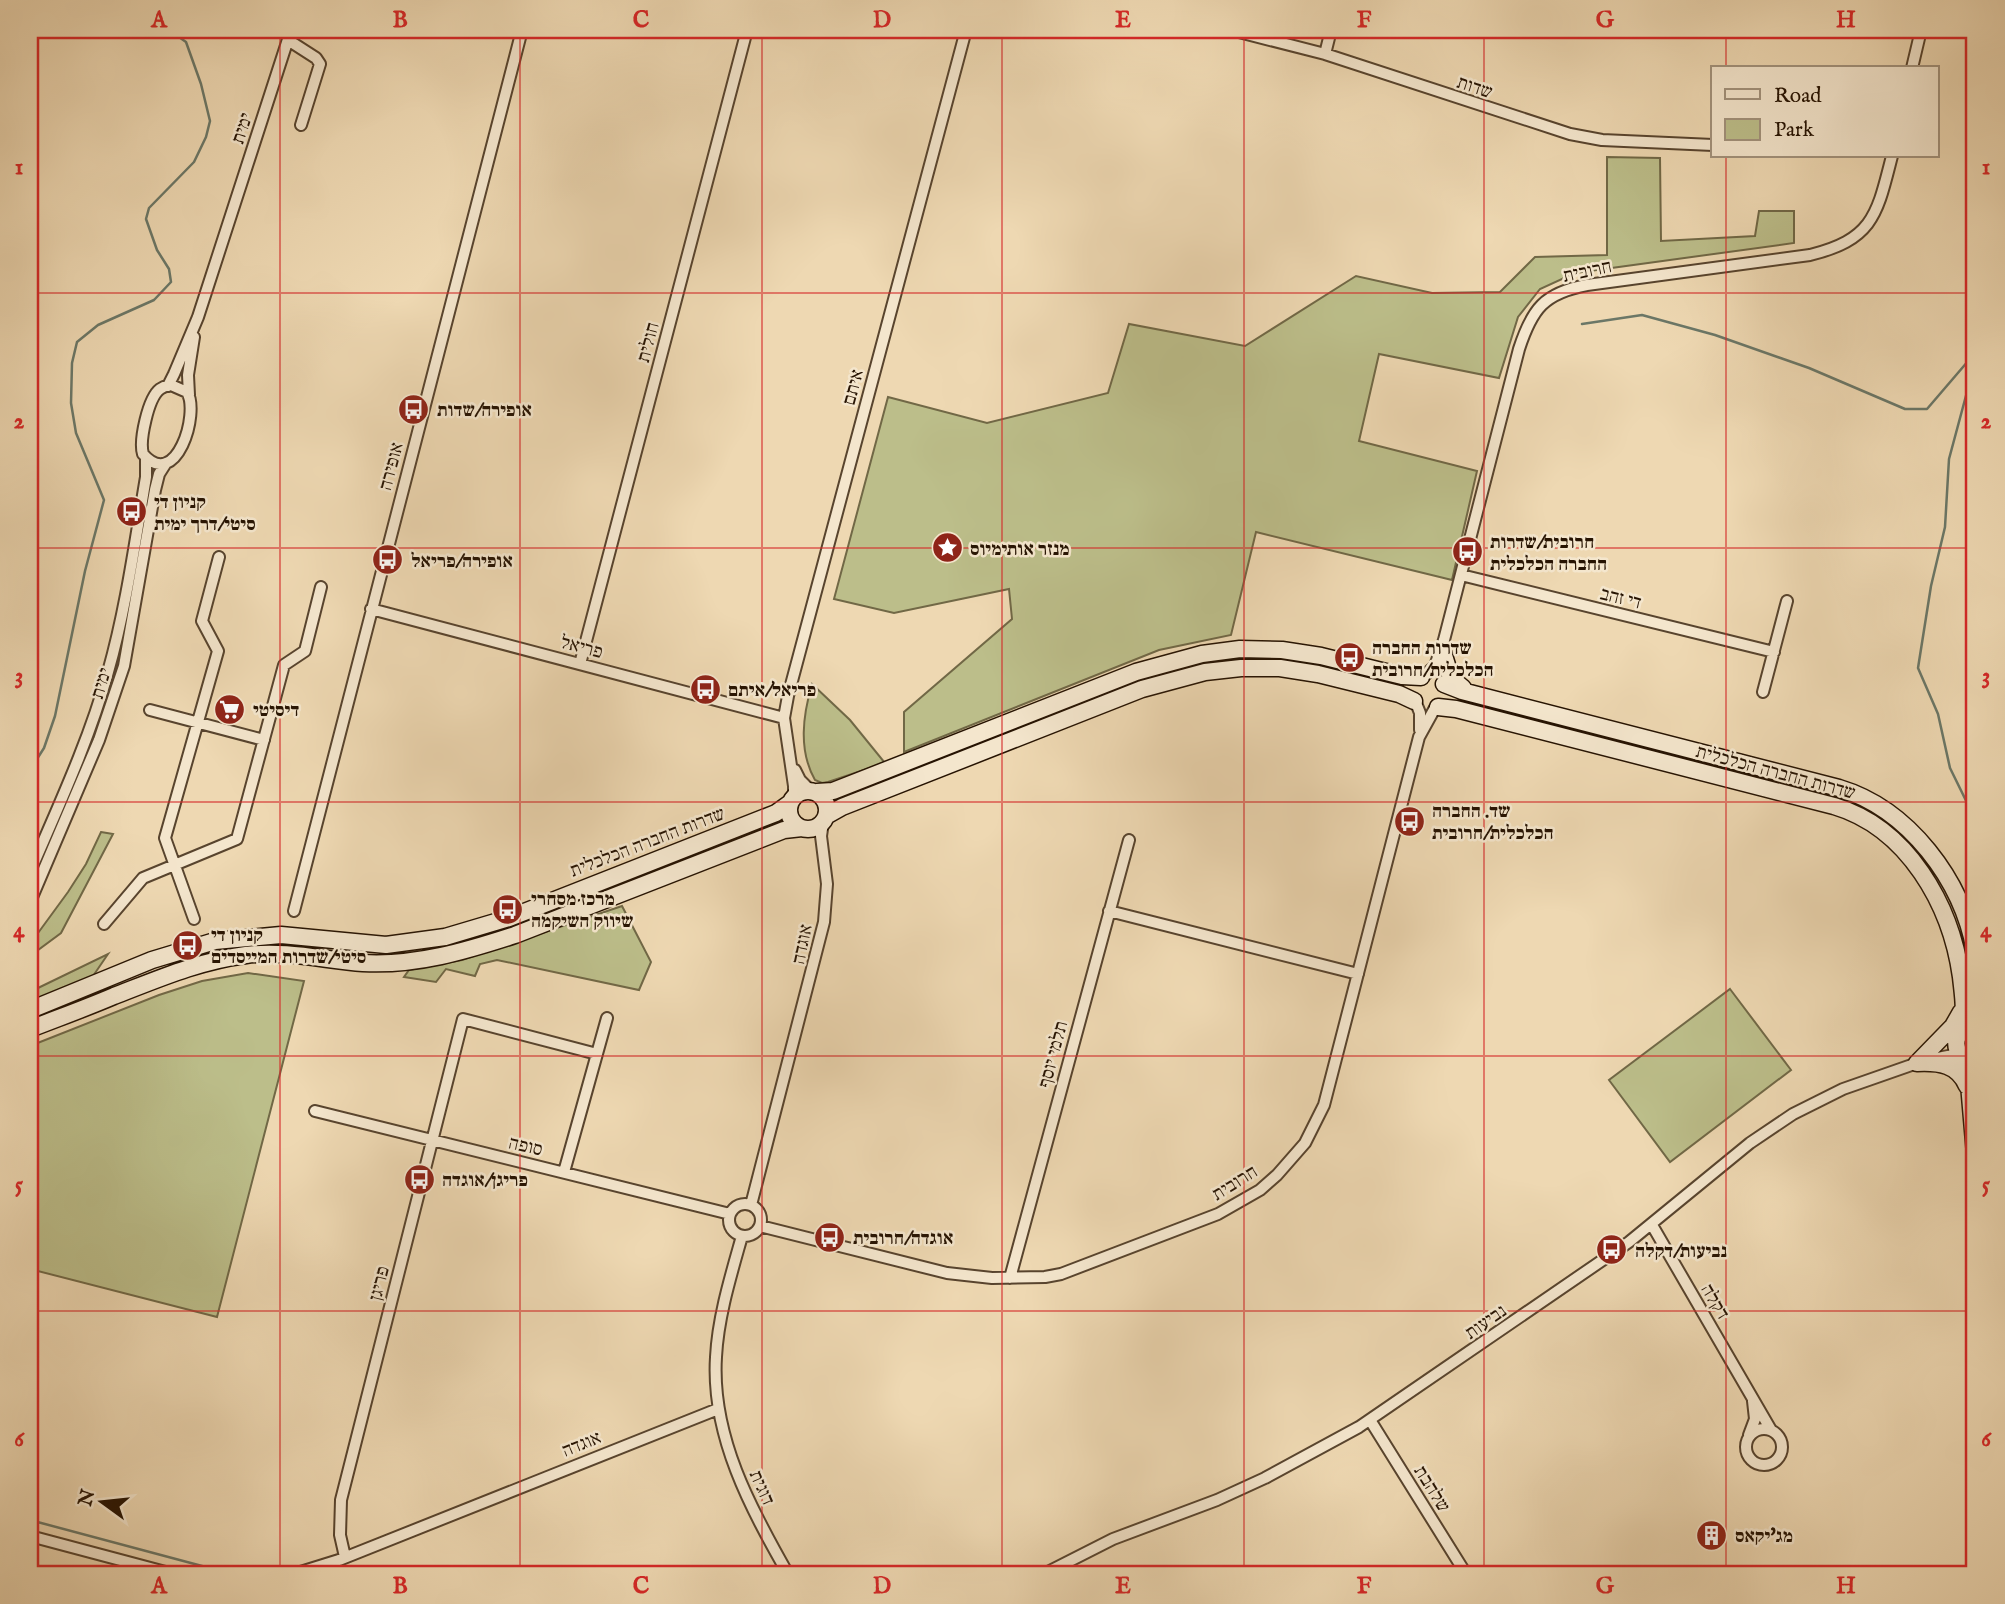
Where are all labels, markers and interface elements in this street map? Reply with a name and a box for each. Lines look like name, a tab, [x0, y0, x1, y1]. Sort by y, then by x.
text: A	[150, 6, 168, 35]
text: B	[392, 6, 408, 35]
text: C	[633, 6, 650, 35]
text: D	[873, 6, 891, 35]
text: E	[1115, 6, 1131, 35]
text: F	[1357, 6, 1372, 35]
text: G	[1596, 6, 1615, 35]
text: H	[1836, 6, 1856, 35]
legend	[1711, 66, 1938, 158]
street label: שדות	[1454, 71, 1495, 105]
text: Road	[1774, 83, 1822, 110]
street label: ימית	[227, 110, 259, 147]
text: Park	[1774, 117, 1815, 144]
text: 1	[15, 153, 23, 182]
text: 1	[1982, 153, 1990, 182]
street label: חרובית	[1561, 255, 1614, 289]
street label: חולית	[632, 320, 666, 365]
street label: איתם	[838, 367, 870, 408]
bus stop icon: אופירה/שדות	[397, 392, 431, 426]
place label: אופירה/שדות	[437, 399, 532, 423]
text: 2	[14, 407, 25, 436]
text: 2	[1981, 407, 1992, 436]
street label: אופירה	[374, 440, 410, 493]
place label: קניון די סיטי/דרך ימית	[154, 491, 256, 537]
bus stop icon: קניון די סיטי/דרך ימית	[114, 495, 148, 529]
place icon: מנזר אותימיוס	[930, 531, 964, 565]
place label: חרובית/שדרות החברה הכלכלית	[1490, 531, 1607, 577]
bus stop icon: חרובית/שדרות החברה הכלכלית	[1450, 535, 1484, 569]
place label: מנזר אותימיוס	[970, 538, 1070, 562]
bus stop icon: אופירה/פריאל	[371, 543, 405, 577]
place label: אופירה/פריאל	[411, 550, 513, 574]
street label: די זהב	[1597, 582, 1644, 616]
street label: פריאל	[557, 631, 605, 665]
place label: שדרות החברה הכלכלית/חרובית	[1372, 637, 1494, 683]
bus stop icon: שדרות החברה הכלכלית/חרובית	[1332, 641, 1366, 675]
text: 3	[15, 662, 23, 691]
text: 3	[1982, 662, 1990, 691]
street label: ימית	[86, 665, 118, 702]
bus stop icon: פריאל/איתם	[688, 672, 722, 706]
place label: פריאל/איתם	[728, 679, 816, 703]
supermarket icon: דיסיטי	[213, 692, 247, 726]
place label: דיסיטי	[253, 699, 299, 723]
street label: שדרות החברה הכלכלית	[1693, 740, 1858, 806]
place label: שד. החברה הכלכלית/חרובית	[1432, 800, 1554, 846]
street label: שדרות החברה הכלכלית	[567, 802, 729, 884]
bus stop icon: שד. החברה הכלכלית/חרובית	[1392, 804, 1426, 838]
place label: מרכז מסחרי שיווק השיקמה	[531, 888, 633, 934]
bus stop icon: מרכז מסחרי שיווק השיקמה	[491, 892, 525, 926]
text: 4	[13, 916, 25, 945]
text: 4	[1980, 916, 1992, 945]
street label: אוגדה	[787, 922, 819, 967]
place label: קניון די סיטי/שדרות המייסדים	[211, 924, 366, 970]
bus stop icon: קניון די סיטי/שדרות המייסדים	[171, 928, 205, 962]
street label: תלמי יוסף	[1034, 1018, 1074, 1091]
street label: סופה	[506, 1131, 545, 1163]
street label: חרובית	[1208, 1160, 1262, 1207]
bus stop icon: פריגן/אוגדה	[402, 1162, 436, 1196]
place label: פריגן/אוגדה	[442, 1169, 528, 1193]
text: 5	[15, 1171, 24, 1200]
text: 5	[1982, 1171, 1991, 1200]
bus stop icon: אוגדה/חרובית	[813, 1220, 847, 1254]
place label: אוגדה/חרובית	[853, 1227, 953, 1251]
bus stop icon: נביעות/דקלה	[1595, 1233, 1629, 1267]
place label: נביעות/דקלה	[1635, 1240, 1727, 1264]
street label: פריגן	[364, 1264, 396, 1303]
street label: דקלה	[1694, 1280, 1734, 1324]
street label: נביעות	[1461, 1300, 1512, 1346]
text: 6	[14, 1425, 25, 1454]
text: 6	[1981, 1425, 1992, 1454]
street label: אוגדה	[559, 1426, 605, 1464]
street label: שלהבת	[1408, 1461, 1455, 1517]
street label: דוגית	[743, 1466, 779, 1509]
north arrow	[66, 1468, 136, 1538]
text: N	[74, 1487, 101, 1510]
building icon: מג'יקאס	[1695, 1518, 1729, 1552]
place label: מג'יקאס	[1735, 1525, 1793, 1549]
text: A	[150, 1572, 168, 1601]
text: B	[392, 1572, 408, 1601]
text: C	[633, 1572, 650, 1601]
text: D	[873, 1572, 891, 1601]
text: E	[1115, 1572, 1131, 1601]
text: F	[1357, 1572, 1372, 1601]
text: G	[1596, 1572, 1615, 1601]
text: H	[1836, 1572, 1856, 1601]

